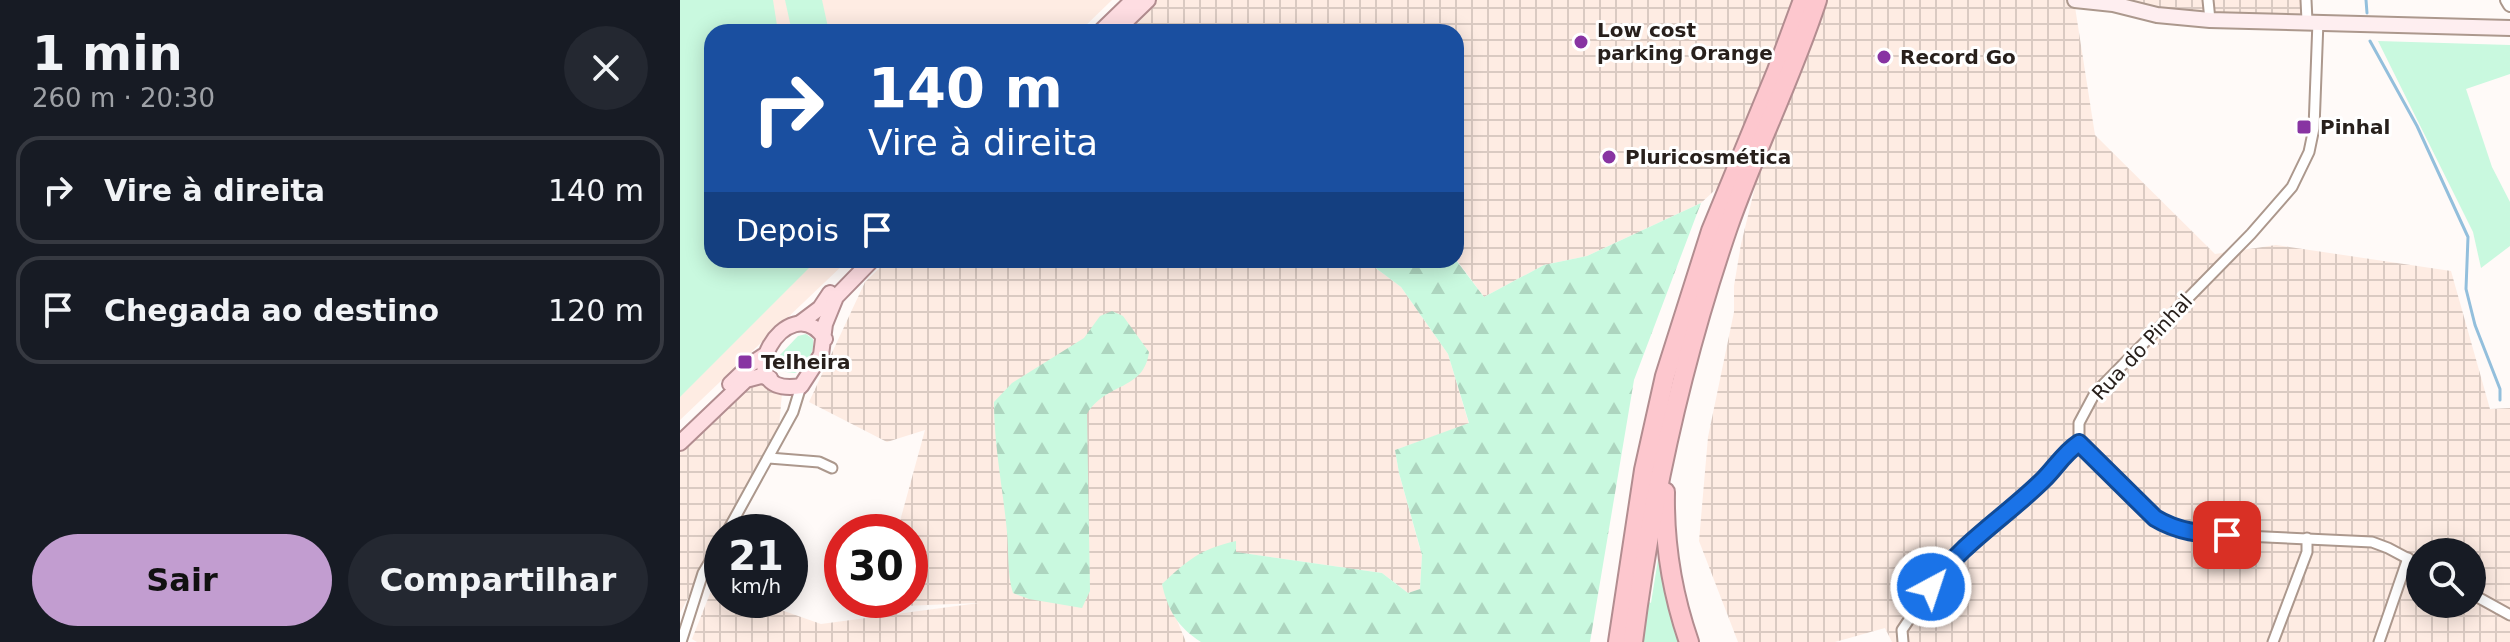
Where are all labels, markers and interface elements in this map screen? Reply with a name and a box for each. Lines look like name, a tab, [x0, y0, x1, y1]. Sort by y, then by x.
place label: Low cost parking Orange	[1597, 18, 1773, 65]
text: 1 min	[32, 25, 183, 81]
button: close	[564, 26, 648, 110]
marker: Low cost parking Orange	[1572, 33, 1590, 51]
place label: Record Go	[1900, 45, 2016, 69]
marker: Record Go	[1875, 48, 1893, 66]
text: 140 m	[868, 55, 1063, 120]
icon: right	[736, 56, 840, 160]
text: 260 m · 20:30	[32, 83, 215, 113]
place label: Pinhal	[2320, 115, 2390, 139]
marker: Pinhal	[2295, 118, 2313, 136]
text: Vire à direita	[868, 122, 1098, 163]
place label: Pluricosmética	[1625, 145, 1791, 169]
marker: Pluricosmética	[1600, 148, 1618, 166]
icon: right	[36, 168, 80, 212]
text: Vire à direita	[104, 173, 325, 208]
text: 140 m	[548, 173, 644, 208]
icon: arrive	[855, 208, 899, 252]
text: Depois	[736, 213, 839, 248]
icon: arrive	[36, 288, 80, 332]
street label: Rua do Pinhal	[2087, 289, 2197, 405]
text: Chegada ao destino	[104, 293, 439, 328]
text: 120 m	[548, 293, 644, 328]
place label: Telheira	[761, 350, 850, 374]
marker: Telheira	[736, 353, 754, 371]
pin	[2193, 501, 2261, 569]
icon: arrive	[2205, 513, 2249, 557]
speed limit sign: 30	[824, 514, 928, 618]
text: 21	[728, 533, 784, 579]
button: Sair	[32, 534, 332, 626]
button: Compartilhar	[348, 534, 648, 626]
map controls	[2406, 538, 2486, 618]
button: search	[2406, 538, 2486, 618]
position arrow	[1889, 545, 1973, 629]
text: km/h	[731, 574, 781, 598]

